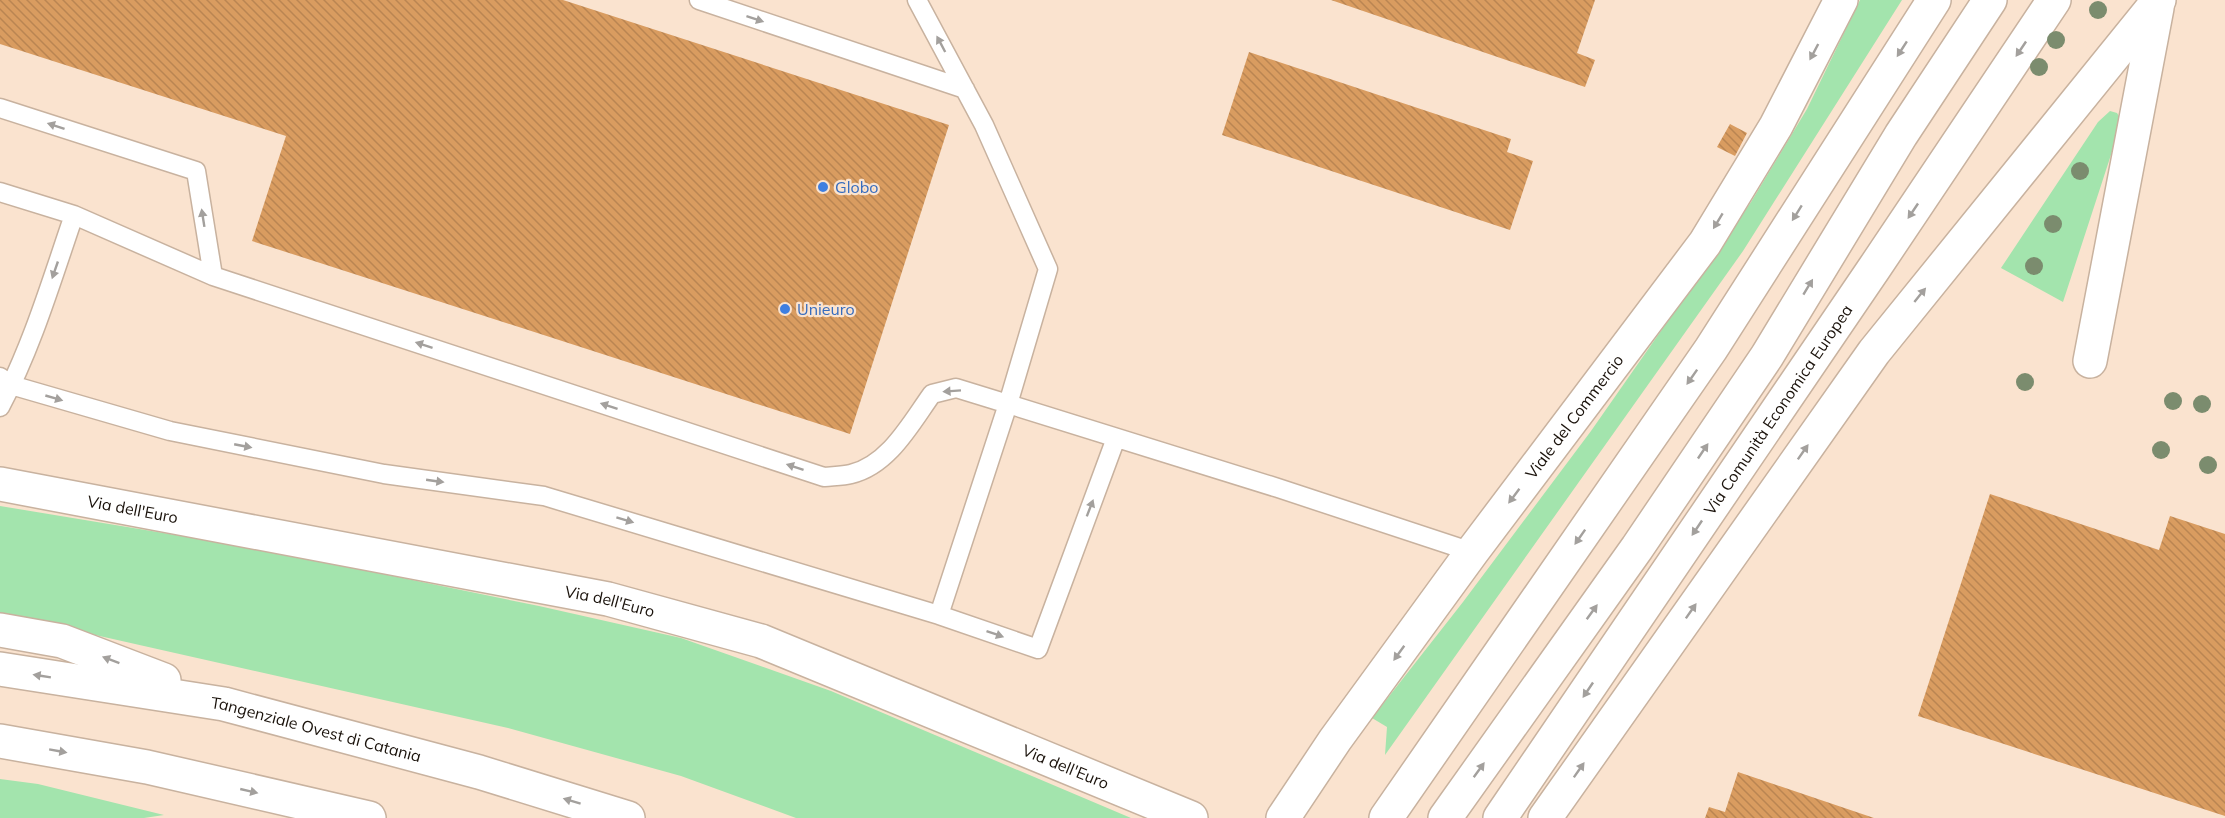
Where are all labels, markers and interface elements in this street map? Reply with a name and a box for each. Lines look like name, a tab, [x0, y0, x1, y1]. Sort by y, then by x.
one-way arrow	[746, 14, 764, 24]
one-way arrow	[936, 36, 946, 53]
one-way arrow	[2016, 40, 2027, 57]
one-way arrow	[1897, 41, 1908, 57]
one-way arrow	[1810, 43, 1820, 61]
one-way arrow	[47, 120, 65, 130]
place label: Globo	[835, 177, 878, 197]
marker: Globo	[816, 180, 830, 194]
one-way arrow	[1907, 202, 1919, 218]
one-way arrow	[1792, 205, 1803, 221]
one-way arrow	[199, 209, 208, 228]
one-way arrow	[1713, 213, 1724, 229]
one-way arrow	[49, 262, 59, 280]
one-way arrow	[1803, 279, 1814, 295]
one-way arrow	[1913, 287, 1926, 303]
place label: Unieuro	[797, 299, 855, 319]
street label: Via Comunità Economica Europea	[1699, 301, 1857, 519]
marker: Unieuro	[778, 302, 792, 316]
one-way arrow	[415, 340, 433, 350]
street label: Viale del Commercio	[1521, 350, 1627, 483]
one-way arrow	[1687, 369, 1698, 385]
one-way arrow	[942, 386, 961, 396]
one-way arrow	[45, 394, 63, 403]
one-way arrow	[600, 401, 618, 410]
one-way arrow	[234, 442, 253, 451]
one-way arrow	[1697, 443, 1708, 459]
one-way arrow	[1797, 444, 1809, 460]
one-way arrow	[786, 462, 804, 471]
one-way arrow	[425, 476, 444, 486]
one-way arrow	[1509, 488, 1521, 503]
street label: Via dell'Euro	[86, 491, 180, 527]
one-way arrow	[1086, 499, 1096, 517]
one-way arrow	[616, 516, 634, 525]
one-way arrow	[1691, 520, 1703, 536]
one-way arrow	[1574, 529, 1586, 545]
street label: Via dell'Euro	[563, 581, 657, 621]
one-way arrow	[1685, 603, 1697, 619]
one-way arrow	[1586, 604, 1598, 620]
one-way arrow	[986, 629, 1004, 639]
one-way arrow	[1393, 645, 1405, 660]
one-way arrow	[102, 655, 120, 664]
one-way arrow	[32, 671, 51, 680]
one-way arrow	[1582, 681, 1593, 698]
street label: Tangenziale Ovest di Catania	[210, 692, 423, 766]
street label: Via dell'Euro	[1020, 740, 1112, 793]
one-way arrow	[48, 747, 67, 756]
one-way arrow	[1473, 763, 1485, 779]
one-way arrow	[1572, 763, 1584, 778]
one-way arrow	[239, 786, 258, 796]
one-way arrow	[563, 796, 581, 805]

